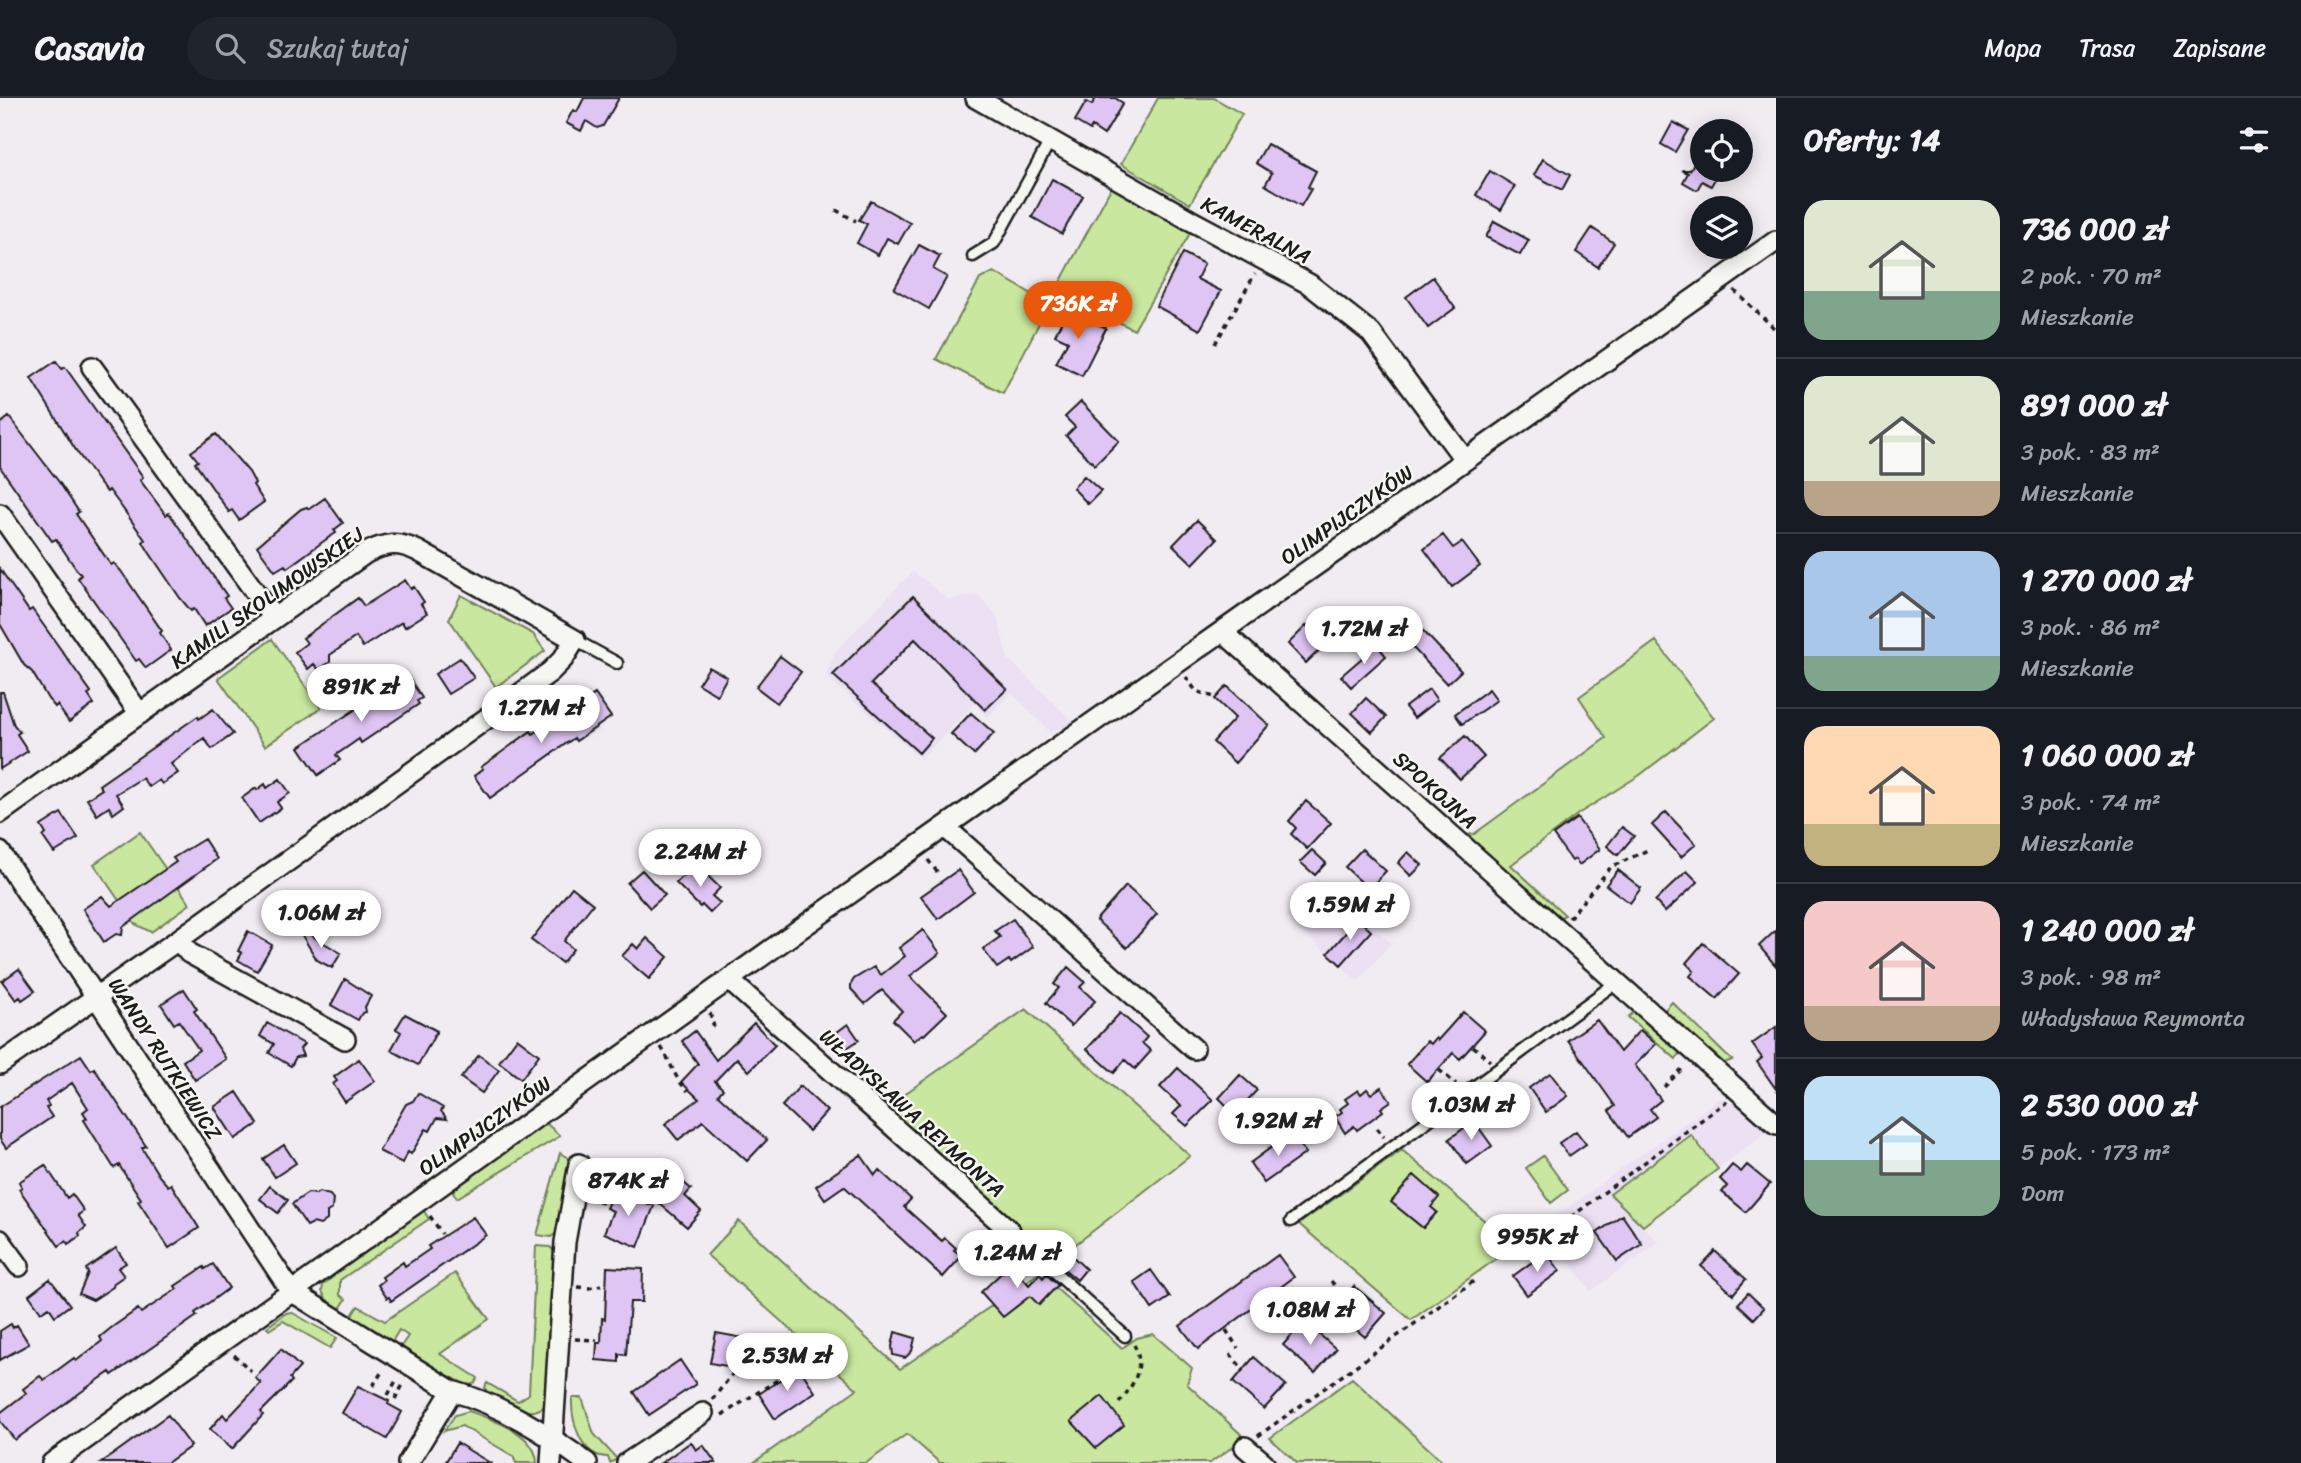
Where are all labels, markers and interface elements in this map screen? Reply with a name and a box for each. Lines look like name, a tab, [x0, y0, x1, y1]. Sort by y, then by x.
search box	[187, 17, 677, 80]
text: Casavia	[35, 19, 145, 77]
text: Szukaj tutaj	[267, 25, 408, 71]
text: Mapa	[1985, 27, 2041, 69]
text: Trasa	[2079, 27, 2135, 69]
text: Zapisane	[2173, 27, 2266, 69]
icon: search	[211, 29, 249, 67]
text: Oferty: 14	[1804, 113, 1941, 167]
map controls	[1690, 119, 1753, 259]
button: locate	[1690, 119, 1753, 182]
icon: filters	[2235, 121, 2273, 159]
street label: KAMERALNA	[1194, 185, 1318, 275]
button: layers	[1690, 196, 1753, 259]
text: 736 000 zł	[2021, 202, 2168, 256]
icon: home	[1860, 228, 1944, 312]
text: 2 pok. · 70 m²	[2021, 256, 2162, 297]
pin: 736K zł	[1013, 282, 1143, 341]
text: 736K zł	[1039, 283, 1117, 324]
text: Mieszkanie	[2021, 297, 2134, 338]
text: 891 000 zł	[2021, 378, 2167, 432]
icon: home	[1860, 404, 1944, 488]
text: 3 pok. · 83 m²	[2021, 432, 2160, 473]
street label: OLIMPIJCZYKÓW	[1272, 455, 1422, 575]
text: Mieszkanie	[2021, 473, 2134, 514]
street label: KAMILI SKOLIMOWSKIEJ	[162, 516, 373, 679]
text: 1 270 000 zł	[2021, 553, 2192, 607]
icon: home	[1860, 579, 1944, 663]
pin: 1.72M zł	[1292, 606, 1436, 666]
text: 3 pok. · 86 m²	[2021, 607, 2160, 648]
text: 1.72M zł	[1321, 608, 1407, 649]
text: Mieszkanie	[2021, 648, 2134, 689]
pin: 891K zł	[296, 664, 426, 724]
text: 891K zł	[323, 666, 399, 707]
pin: 1.27M zł	[469, 686, 613, 745]
text: 1.27M zł	[498, 687, 584, 728]
text: 1 060 000 zł	[2021, 728, 2193, 782]
street label: SPOKOJNA	[1384, 741, 1486, 839]
icon: home	[1860, 754, 1944, 838]
text: 3 pok. · 74 m²	[2021, 782, 2161, 823]
text: Mieszkanie	[2021, 823, 2134, 864]
pin: 2.24M zł	[628, 830, 772, 889]
text: 2.24M zł	[654, 831, 746, 872]
pin: 1.59M zł	[1278, 882, 1422, 942]
text: 1.59M zł	[1306, 884, 1394, 925]
pin: 1.06M zł	[249, 890, 393, 950]
text: 1.06M zł	[277, 892, 365, 933]
text: 1 240 000 zł	[2021, 903, 2193, 957]
icon: home	[1860, 929, 1944, 1013]
text: 3 pok. · 98 m²	[2021, 957, 2161, 998]
street label: WANDY RUTKIEWICZ	[98, 970, 233, 1149]
text: Władysława Reymonta	[2021, 998, 2245, 1039]
street label: WŁADYSŁAWA REYMONTA	[810, 1019, 1014, 1207]
street label: OLIMPIJCZYKÓW	[410, 1066, 560, 1186]
text: 2 530 000 zł	[2021, 1078, 2196, 1132]
pin: 1.03M zł	[1399, 1082, 1543, 1142]
text: 1.03M zł	[1427, 1084, 1515, 1125]
pin: 1.92M zł	[1206, 1098, 1350, 1158]
text: 1.92M zł	[1234, 1100, 1322, 1141]
icon: home	[1860, 1104, 1944, 1188]
text: 5 pok. · 173 m²	[2021, 1132, 2170, 1173]
pin: 874K zł	[563, 1158, 693, 1218]
text: 874K zł	[588, 1160, 668, 1201]
text: Dom	[2021, 1173, 2064, 1214]
pin: 995K zł	[1472, 1214, 1602, 1274]
text: 995K zł	[1497, 1216, 1577, 1257]
pin: 1.24M zł	[945, 1230, 1089, 1290]
text: 1.24M zł	[973, 1232, 1061, 1273]
pin: 1.08M zł	[1238, 1288, 1382, 1347]
text: 1.08M zł	[1266, 1289, 1354, 1330]
pin: 2.53M zł	[715, 1334, 859, 1393]
text: 2.53M zł	[742, 1335, 832, 1376]

